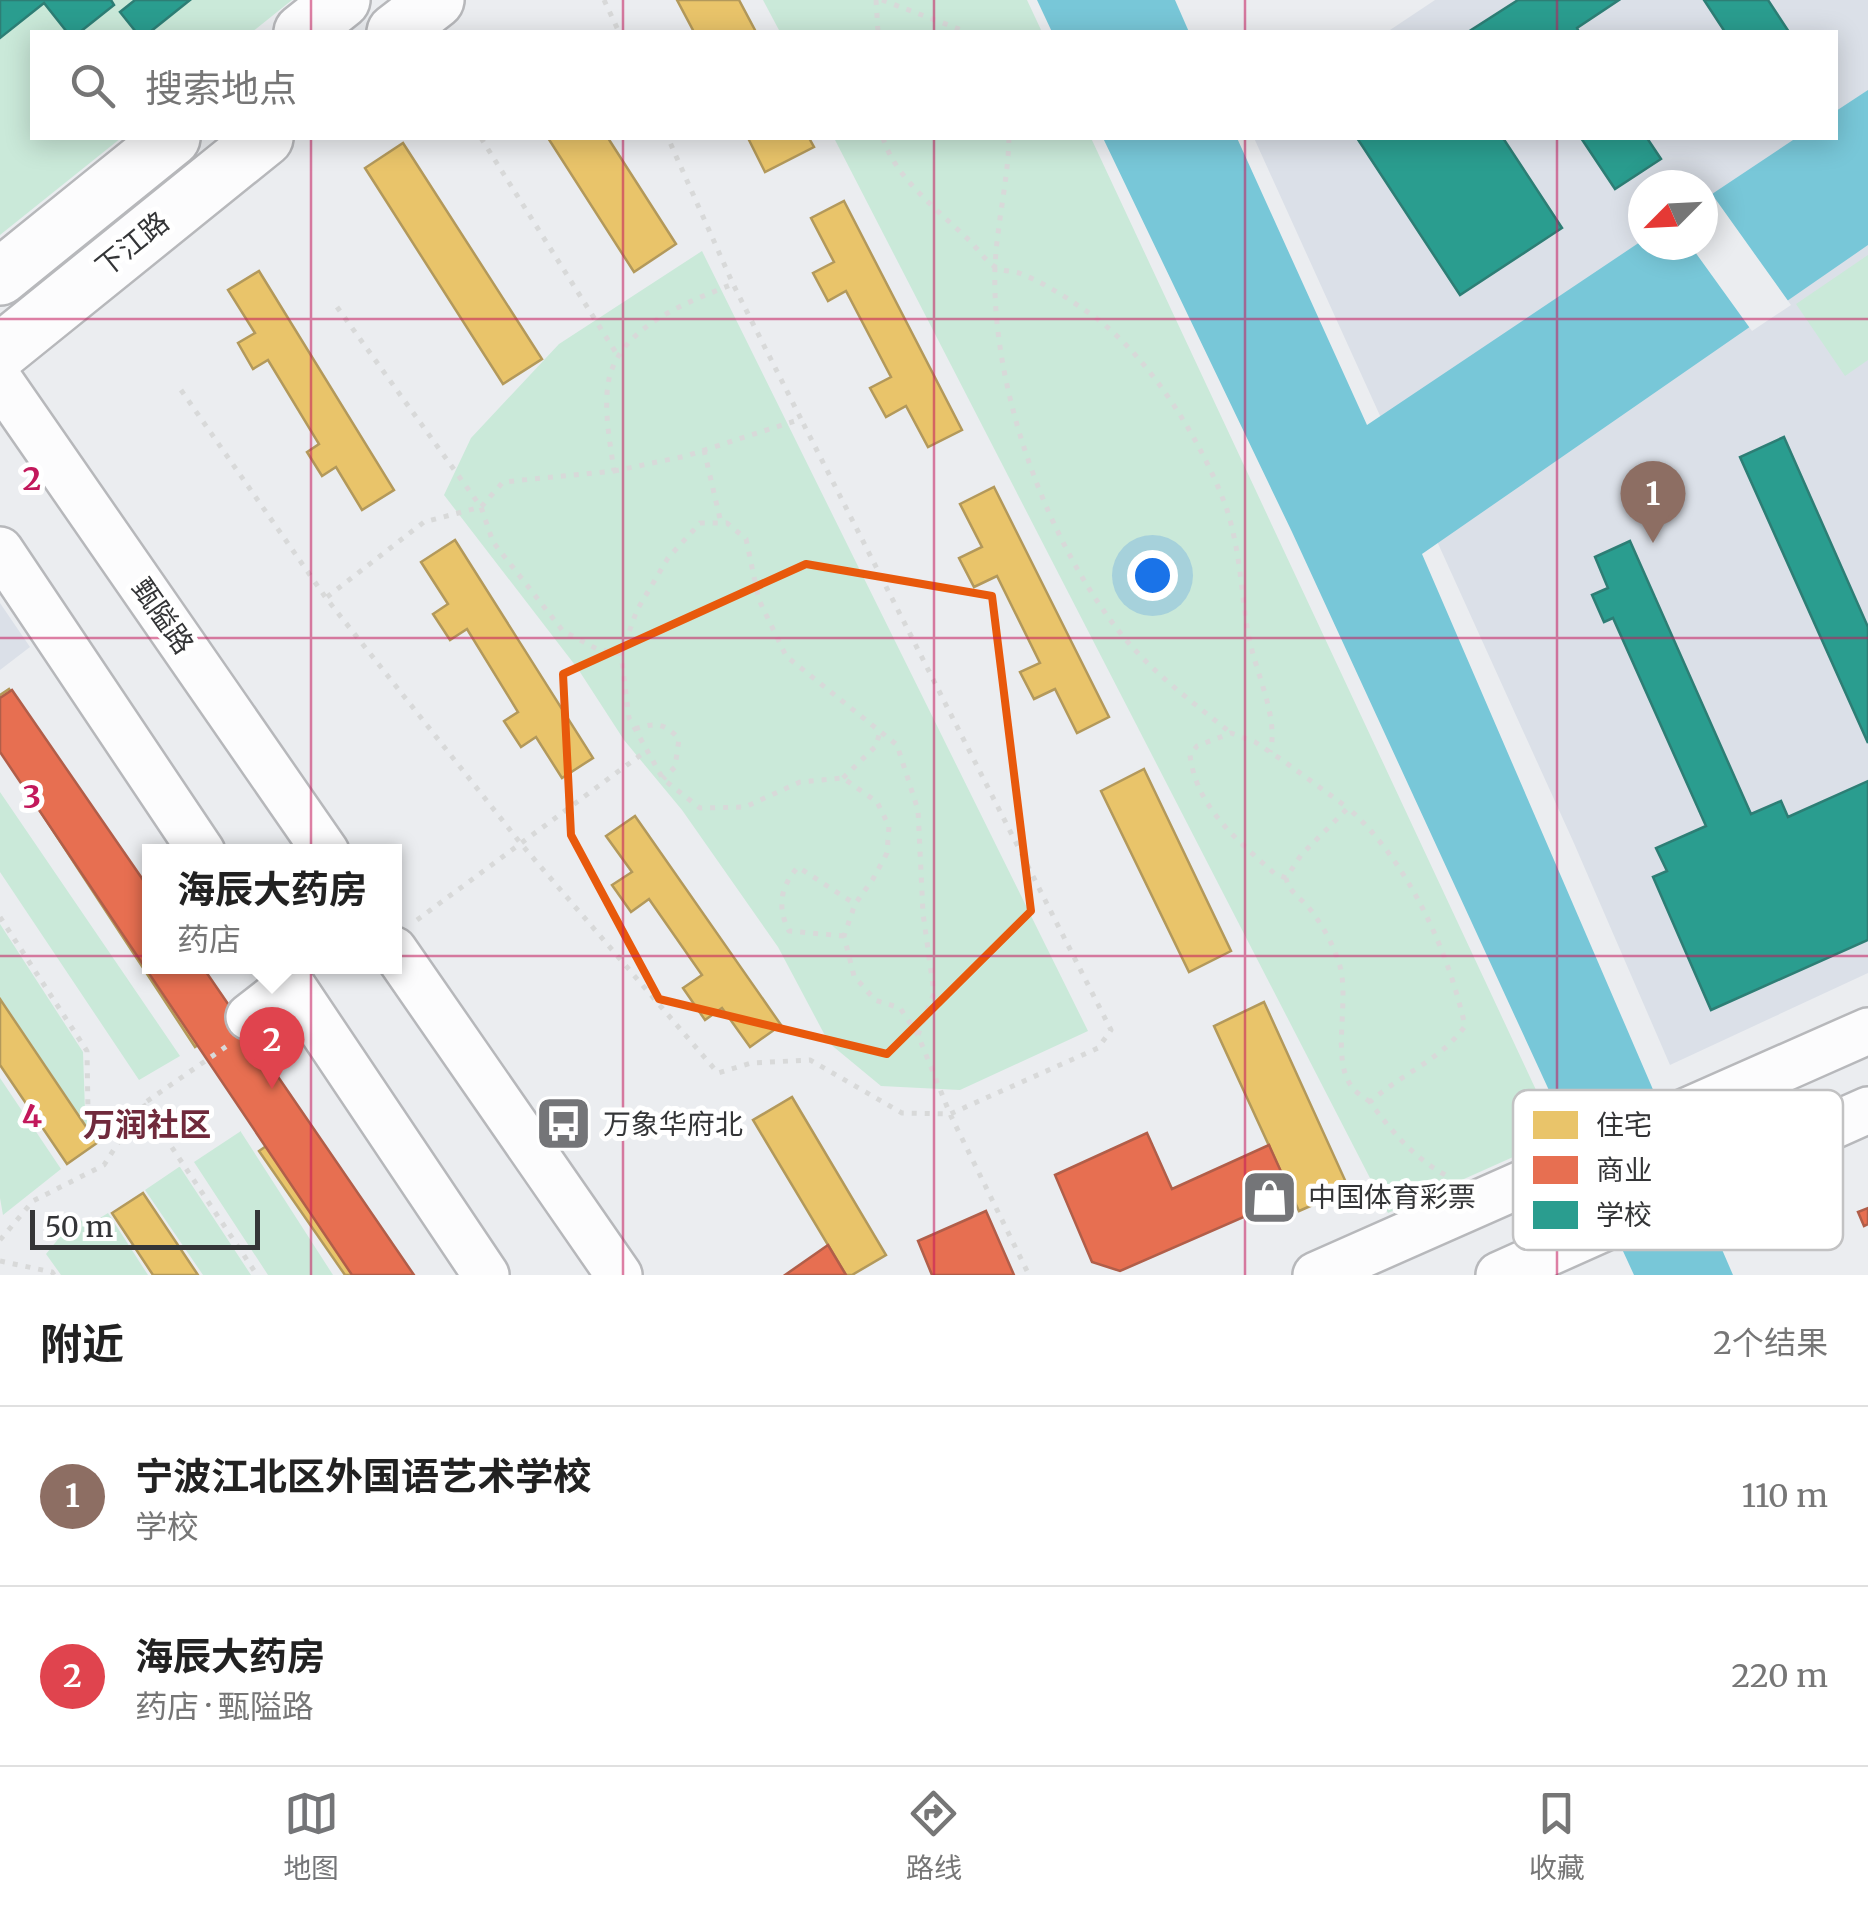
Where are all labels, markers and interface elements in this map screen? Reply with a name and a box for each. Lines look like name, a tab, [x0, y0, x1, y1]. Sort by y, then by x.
search box	[30, 30, 1838, 140]
icon: search	[65, 58, 120, 113]
text: 搜索地点	[145, 65, 297, 112]
north arrow	[1628, 170, 1718, 260]
street label: 下江路	[88, 204, 176, 284]
text: 2	[23, 459, 41, 499]
pin: 1	[1620, 460, 1686, 543]
your location	[1127, 550, 1178, 601]
street label: 甄隘路	[124, 571, 202, 661]
text: 3	[23, 777, 41, 817]
popup	[142, 844, 402, 974]
text: 海辰大药房	[177, 866, 367, 913]
text: 药店	[177, 920, 241, 960]
pin: 2	[240, 1006, 304, 1089]
legend	[1513, 1090, 1843, 1250]
bus stop icon: 万象华府北	[534, 1094, 594, 1154]
text: 4	[22, 1096, 42, 1136]
district label: 万润社区	[83, 1105, 211, 1145]
place label: 万象华府北	[603, 1106, 743, 1142]
text: 住宅	[1596, 1107, 1652, 1143]
text: 商业	[1596, 1152, 1652, 1188]
shop icon: 中国体育彩票	[1239, 1167, 1299, 1227]
place label: 中国体育彩票	[1308, 1179, 1476, 1215]
text: 学校	[1596, 1197, 1652, 1233]
scale bar	[30, 1205, 260, 1250]
text: 50 m	[45, 1209, 113, 1245]
text: 附近	[40, 1318, 124, 1370]
text: 2个结果	[1713, 1323, 1828, 1363]
text: 宁波江北区外国语艺术学校	[135, 1453, 591, 1500]
text: 1	[65, 1476, 80, 1516]
text: 110 m	[1741, 1476, 1828, 1516]
text: 学校	[135, 1507, 199, 1547]
text: 海辰大药房	[135, 1633, 325, 1680]
text: 2	[63, 1656, 82, 1696]
text: 220 m	[1731, 1656, 1828, 1696]
text: 药店 · 甄隘路	[135, 1687, 314, 1727]
tab: 地图	[283, 1786, 339, 1886]
tab: 路线	[906, 1786, 962, 1886]
tab: 收藏	[1529, 1786, 1585, 1886]

